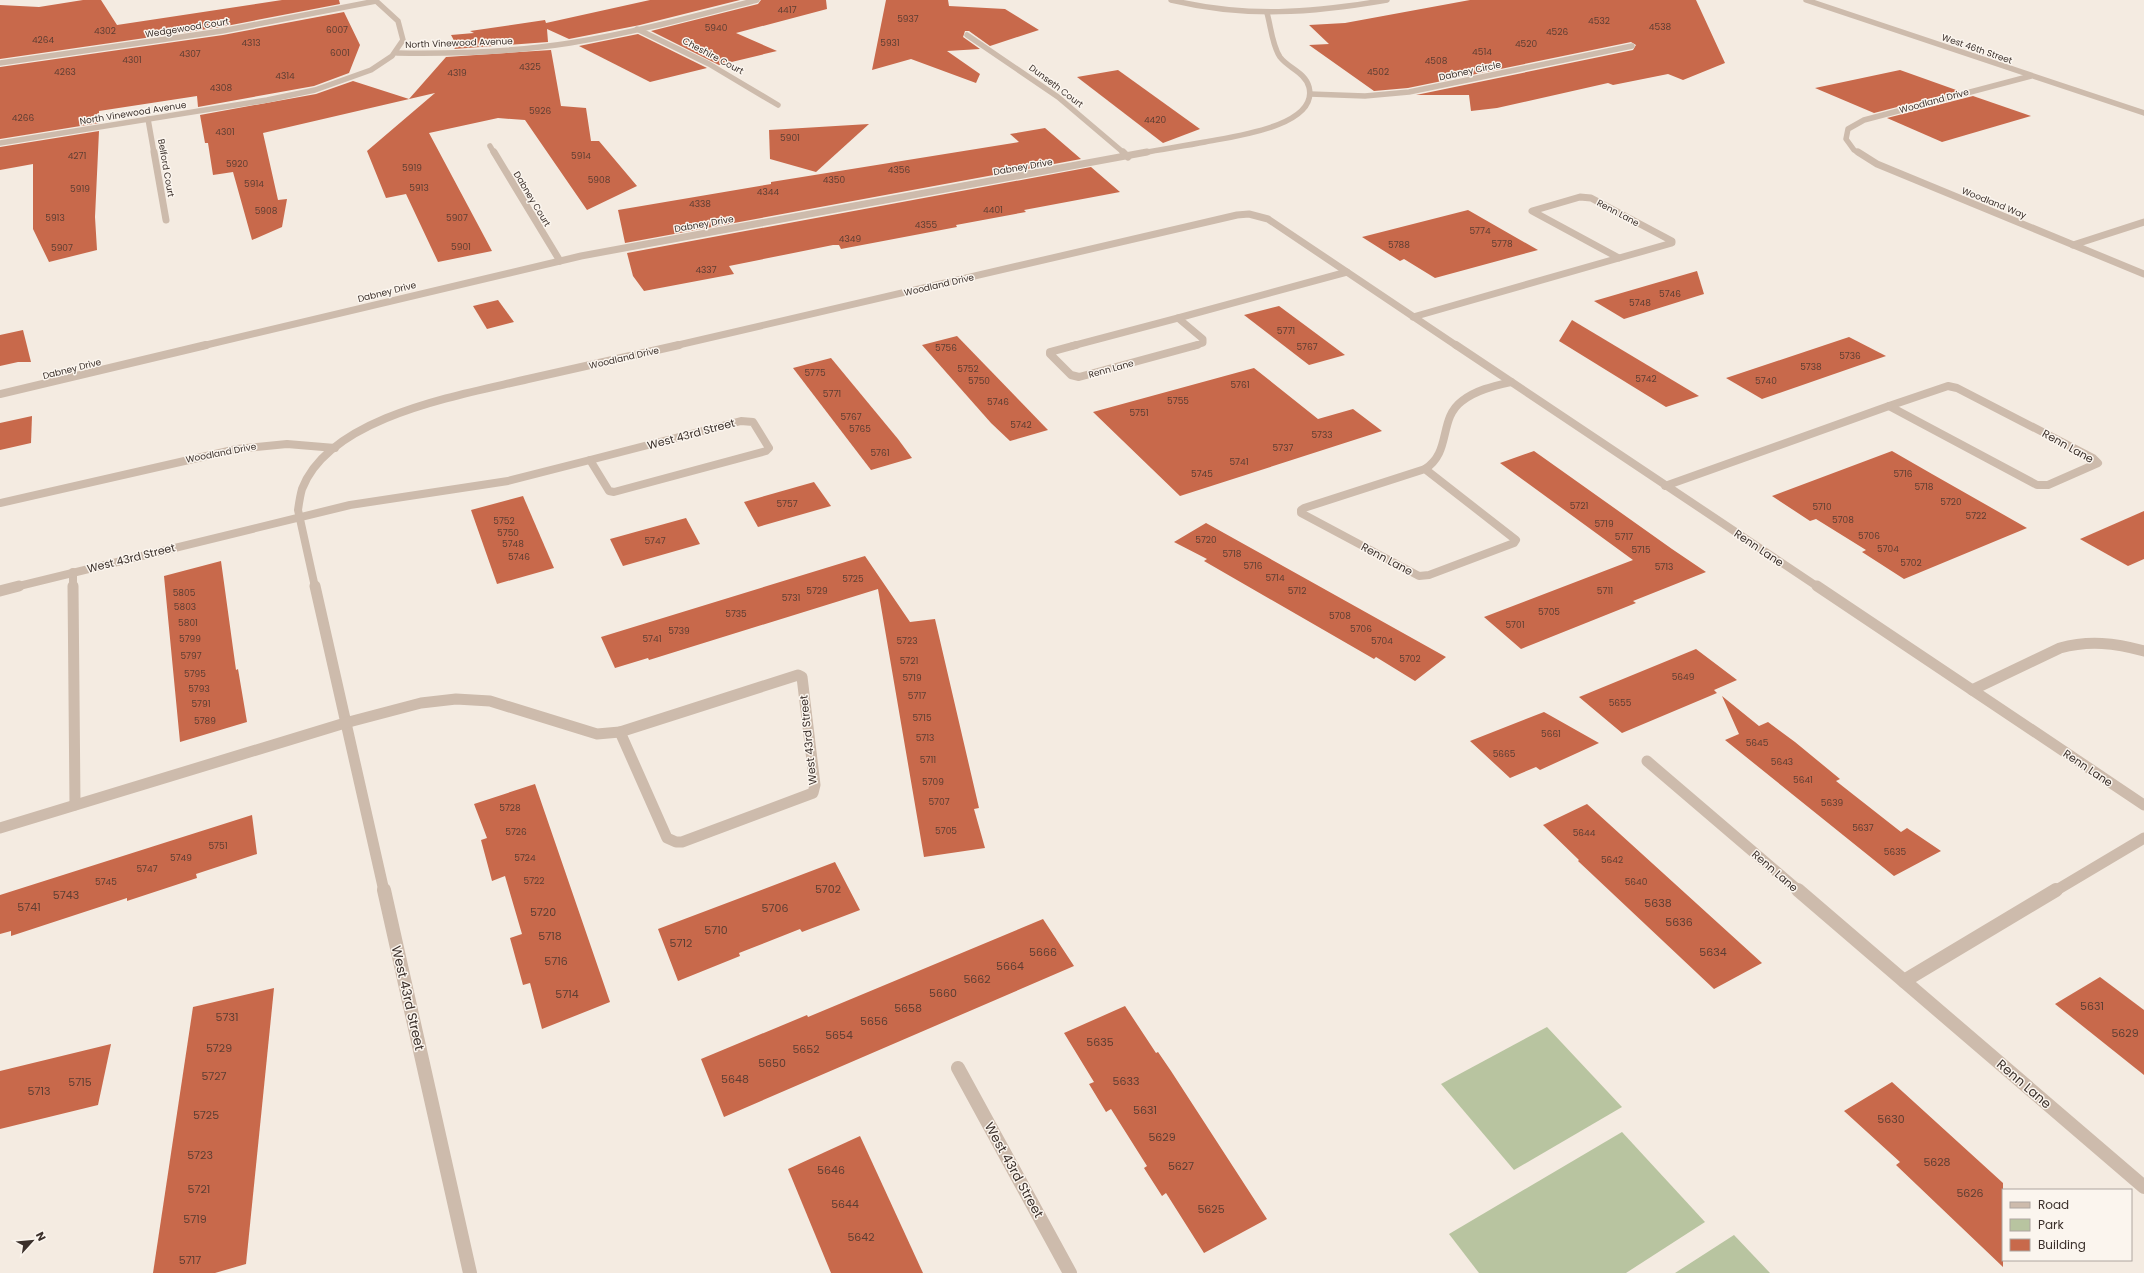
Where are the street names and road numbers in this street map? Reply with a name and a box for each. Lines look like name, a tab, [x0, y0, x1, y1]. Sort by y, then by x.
street label: Wedgewood Court	[144, 15, 230, 41]
street label: West 46th Street	[1940, 31, 2014, 67]
street label: North Vinewood Avenue	[405, 35, 513, 51]
street label: Cheshire Court	[680, 35, 746, 77]
street label: Dabney Circle	[1438, 58, 1503, 83]
street label: Dunseth Court	[1027, 62, 1085, 110]
street label: Woodland Drive	[1898, 86, 1970, 116]
street label: North Vinewood Avenue	[79, 99, 188, 127]
street label: Belford Court	[155, 138, 177, 198]
street label: Dabney Drive	[992, 156, 1054, 178]
street label: Dabney Court	[511, 169, 553, 229]
street label: Woodland Way	[1960, 185, 2028, 221]
street label: Renn Lane	[1595, 197, 1642, 229]
street label: Dabney Drive	[673, 213, 735, 235]
street label: Woodland Drive	[903, 271, 976, 299]
street label: Dabney Drive	[356, 279, 418, 305]
street label: Woodland Drive	[588, 344, 661, 372]
street label: Dabney Drive	[41, 356, 103, 382]
street label: Renn Lane	[1087, 357, 1135, 381]
street label: West 43rd Street	[645, 415, 737, 453]
street label: Renn Lane	[2039, 425, 2097, 467]
street label: Woodland Drive	[185, 440, 258, 466]
street label: Renn Lane	[1731, 526, 1787, 571]
street label: West 43rd Street	[85, 539, 177, 577]
street label: Renn Lane	[1358, 539, 1416, 579]
street label: West 43rd Street	[795, 694, 821, 786]
street label: Renn Lane	[2060, 746, 2116, 791]
street label: Renn Lane	[1748, 846, 1802, 896]
street label: West 43rd Street	[387, 944, 429, 1052]
street label: Renn Lane	[1993, 1055, 2055, 1113]
street label: West 43rd Street	[980, 1119, 1048, 1222]

